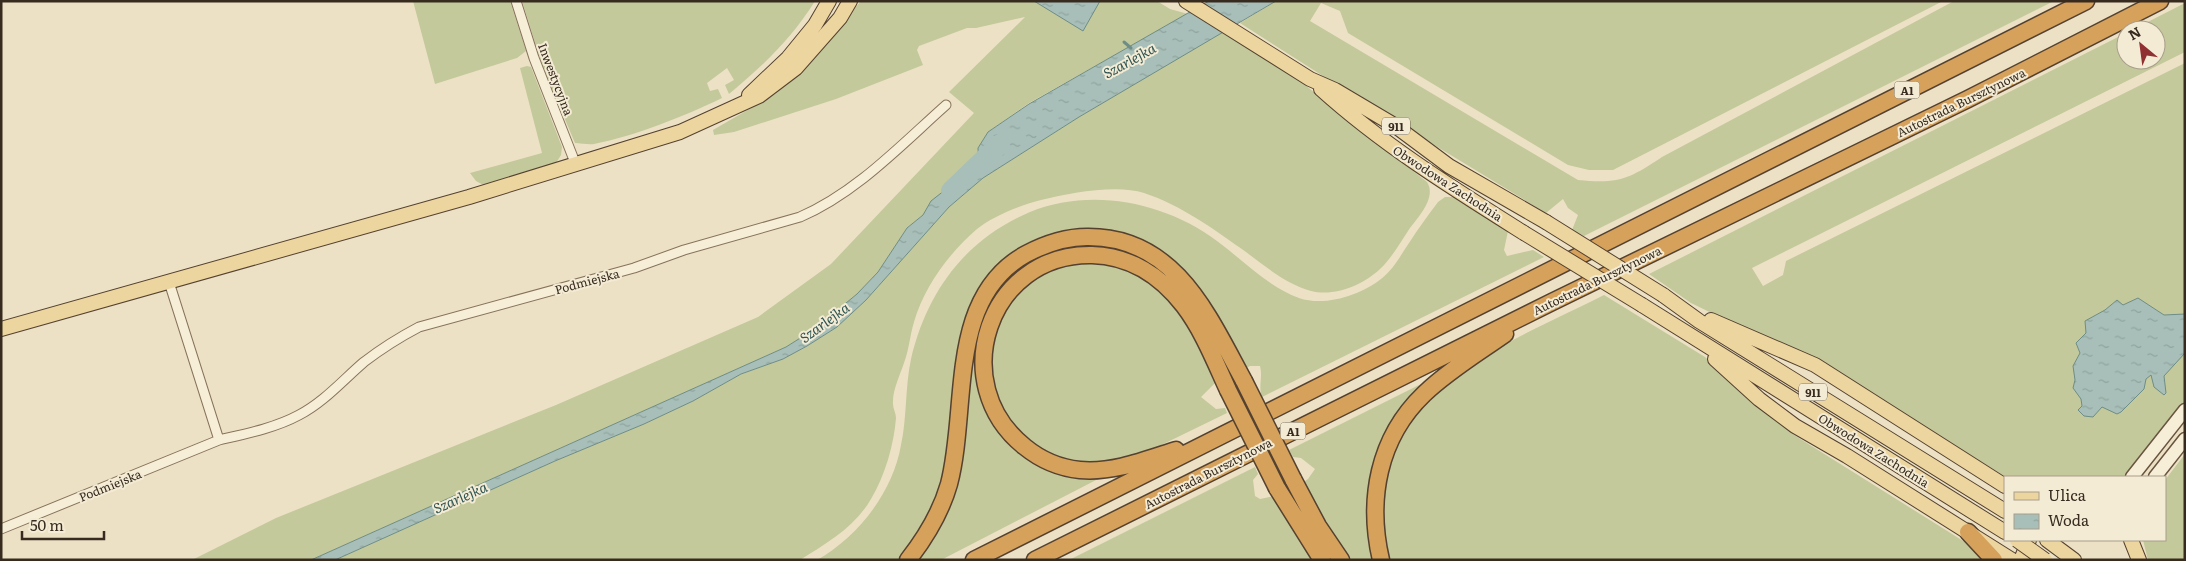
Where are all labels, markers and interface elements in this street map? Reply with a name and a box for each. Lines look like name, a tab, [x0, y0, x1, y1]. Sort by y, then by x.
north arrow	[2116, 20, 2166, 70]
text: N	[2124, 21, 2144, 44]
water label: Szarlejka	[1099, 37, 1159, 83]
street label: Inwestycyjna	[534, 40, 578, 118]
street label: Autostrada Bursztynowa	[1894, 63, 2029, 141]
road number: A1	[1894, 82, 1920, 98]
road number: 911	[1382, 118, 1410, 134]
street label: Obwodowa Zachodnia	[1390, 141, 1507, 226]
street label: Autostrada Bursztynowa	[1530, 241, 1665, 319]
street label: Podmiejska	[553, 264, 622, 298]
water label: Szarlejka	[795, 297, 853, 347]
road number: 911	[1799, 384, 1827, 401]
street label: Obwodowa Zachodnia	[1815, 409, 1933, 492]
road number: A1	[1280, 422, 1306, 440]
street label: Autostrada Bursztynowa	[1141, 433, 1275, 513]
street label: Podmiejska	[76, 464, 145, 506]
water label: Szarlejka	[430, 476, 490, 518]
legend	[2004, 476, 2166, 541]
text: Ulica	[2048, 483, 2087, 506]
scale bar	[22, 508, 105, 540]
text: Woda	[2048, 508, 2090, 531]
text: 50 m	[30, 513, 64, 536]

